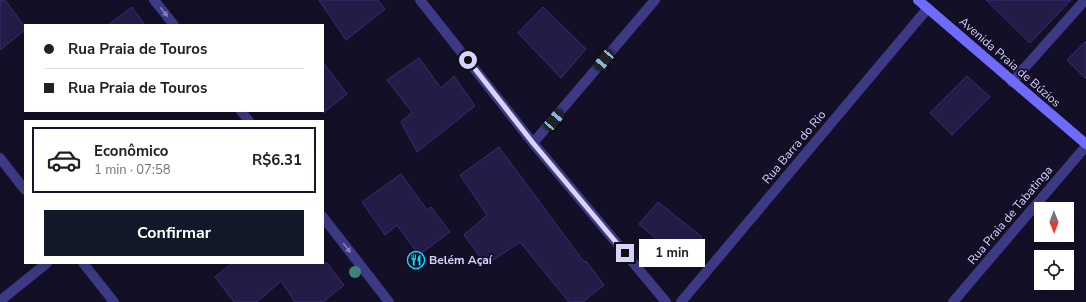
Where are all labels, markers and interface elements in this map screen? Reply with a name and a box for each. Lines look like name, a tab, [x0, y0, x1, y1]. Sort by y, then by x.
one-way arrow	[160, 7, 168, 18]
street label: Avenida Praia de Búzios	[956, 14, 1064, 111]
text: Rua Praia de Touros	[68, 39, 207, 59]
car	[592, 47, 616, 73]
route start	[459, 51, 477, 69]
text: Rua Praia de Touros	[68, 78, 207, 98]
car	[542, 107, 566, 133]
street label: Rua Barra do Rio	[759, 107, 830, 187]
text: Econômico	[94, 141, 168, 161]
icon: car	[46, 142, 82, 178]
text: R$6.31	[252, 150, 302, 170]
text: 1 min · 07:58	[94, 161, 170, 179]
street label: Rua Praia de Tabatinga	[964, 162, 1056, 268]
north arrow	[1034, 202, 1074, 242]
map controls	[1034, 202, 1074, 290]
button: Confirmar	[44, 210, 304, 256]
callout: 1 min	[639, 239, 705, 267]
one-way arrow	[343, 242, 351, 253]
route end	[616, 244, 634, 262]
text: 1 min	[655, 244, 689, 262]
restaurant icon: Belém Açaí	[406, 250, 426, 270]
button: locate	[1034, 250, 1074, 290]
place label: Belém Açaí	[429, 252, 493, 268]

